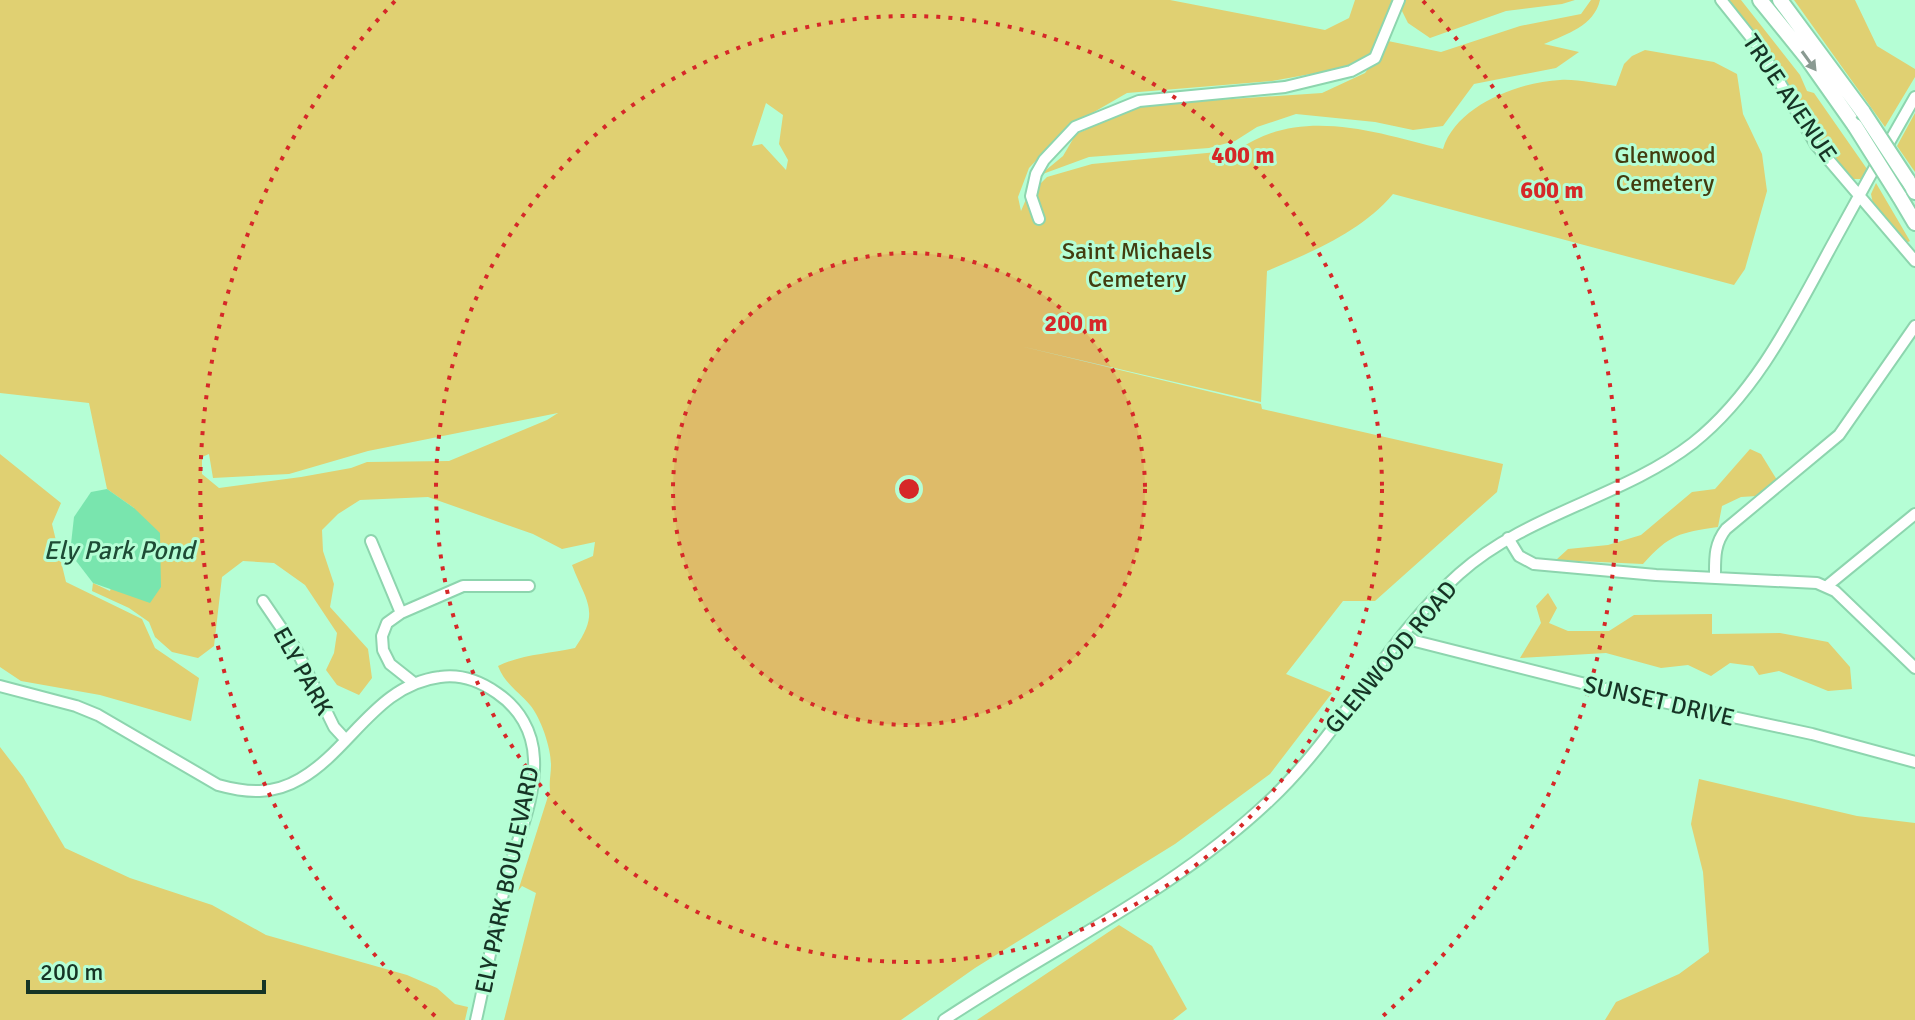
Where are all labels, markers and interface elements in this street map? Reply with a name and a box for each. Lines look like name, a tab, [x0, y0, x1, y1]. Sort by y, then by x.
street label: TRUE AVENUE	[1736, 28, 1844, 168]
one-way arrow	[1801, 50, 1817, 72]
text: 400 m	[1211, 140, 1275, 170]
park label: Glenwood Cemetery	[1614, 140, 1716, 198]
text: 600 m	[1520, 175, 1584, 205]
park label: Saint Michaels Cemetery	[1062, 236, 1212, 294]
text: 200 m	[1044, 308, 1108, 338]
centre of rings	[895, 475, 923, 503]
water label: Ely Park Pond	[43, 535, 198, 567]
street label: GLENWOOD ROAD	[1318, 575, 1464, 739]
street label: ELY PARK	[266, 621, 340, 721]
street label: SUNSET DRIVE	[1581, 669, 1737, 733]
street label: ELY PARK BOULEVARD	[468, 764, 546, 996]
scale bar	[28, 944, 264, 994]
text: 200 m	[40, 957, 103, 987]

